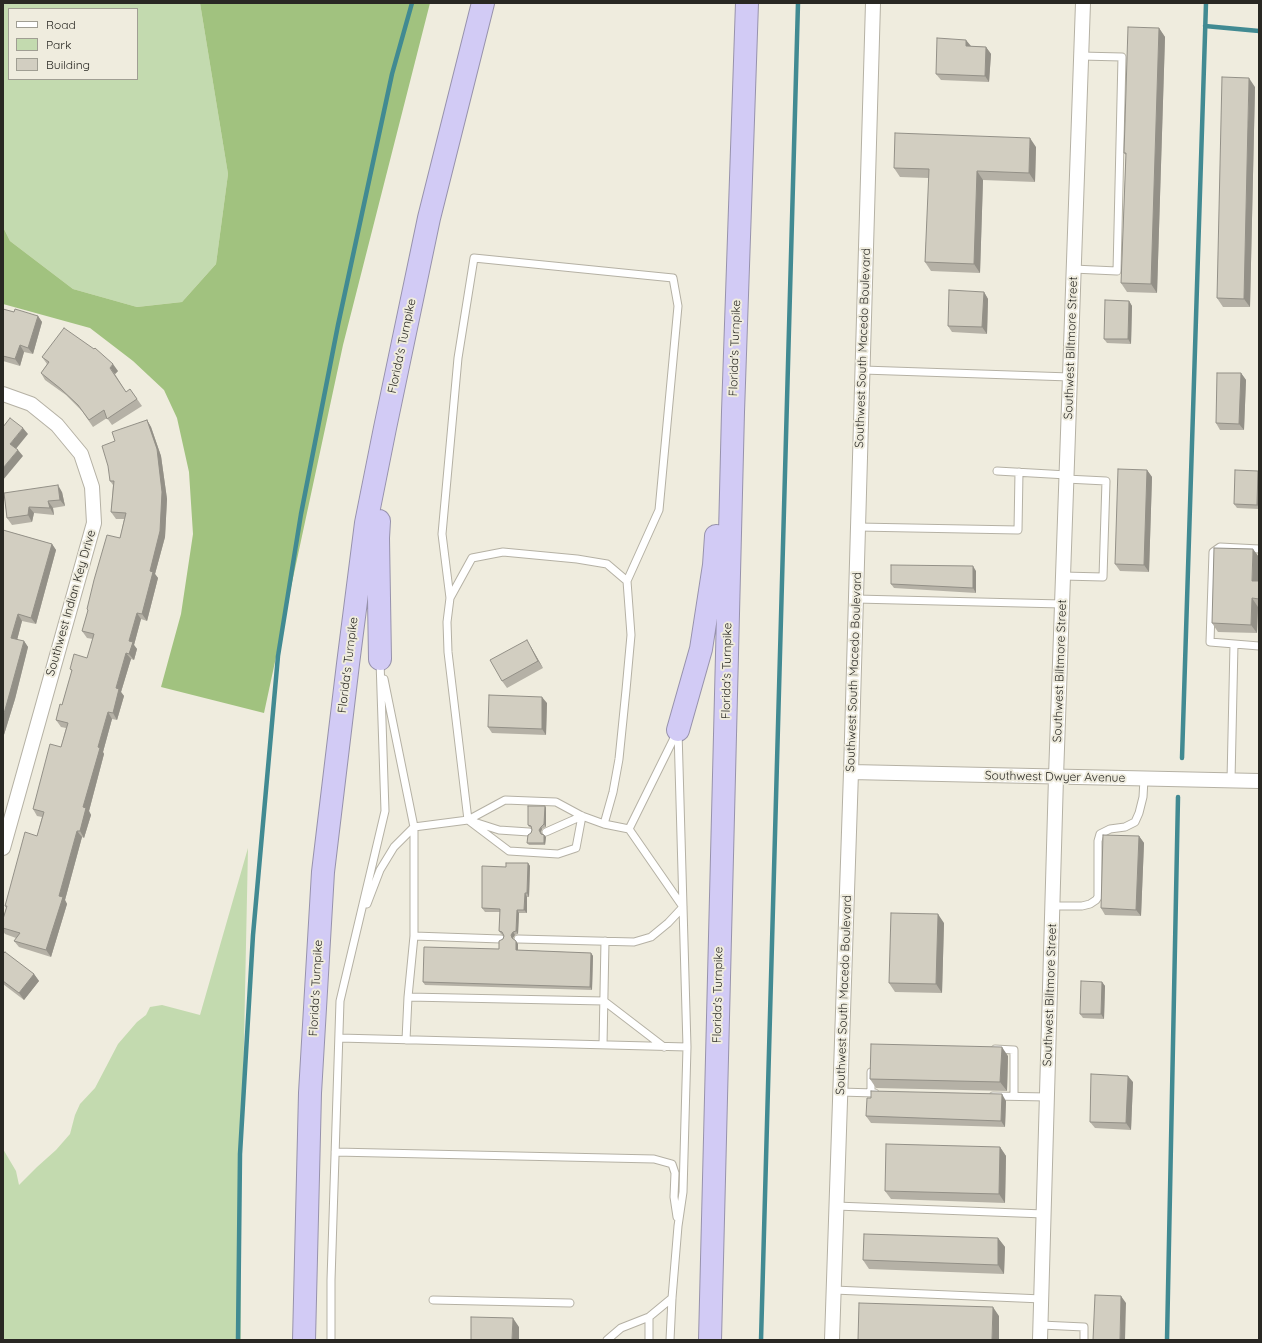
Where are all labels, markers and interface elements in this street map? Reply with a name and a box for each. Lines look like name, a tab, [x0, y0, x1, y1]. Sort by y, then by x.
legend	[8, 8, 138, 80]
text: Road	[46, 17, 76, 32]
text: Park	[46, 37, 71, 52]
text: Building	[46, 57, 90, 72]
street label: Southwest South Macedo Boulevard	[852, 248, 874, 448]
street label: Southwest Biltmore Street	[1061, 276, 1081, 420]
street label: Florida's Turnpike	[385, 297, 419, 395]
street label: Florida's Turnpike	[726, 299, 744, 397]
street label: Southwest Indian Key Drive	[43, 528, 99, 678]
street label: Southwest South Macedo Boulevard	[843, 572, 865, 772]
street label: Southwest Biltmore Street	[1050, 599, 1070, 743]
street label: Florida's Turnpike	[335, 616, 361, 714]
street label: Florida's Turnpike	[719, 623, 735, 719]
street label: Southwest Dwyer Avenue	[985, 769, 1125, 785]
street label: Southwest South Macedo Boulevard	[833, 895, 855, 1095]
street label: Southwest Biltmore Street	[1040, 923, 1060, 1067]
street label: Florida's Turnpike	[306, 939, 326, 1037]
street label: Florida's Turnpike	[710, 947, 726, 1043]

